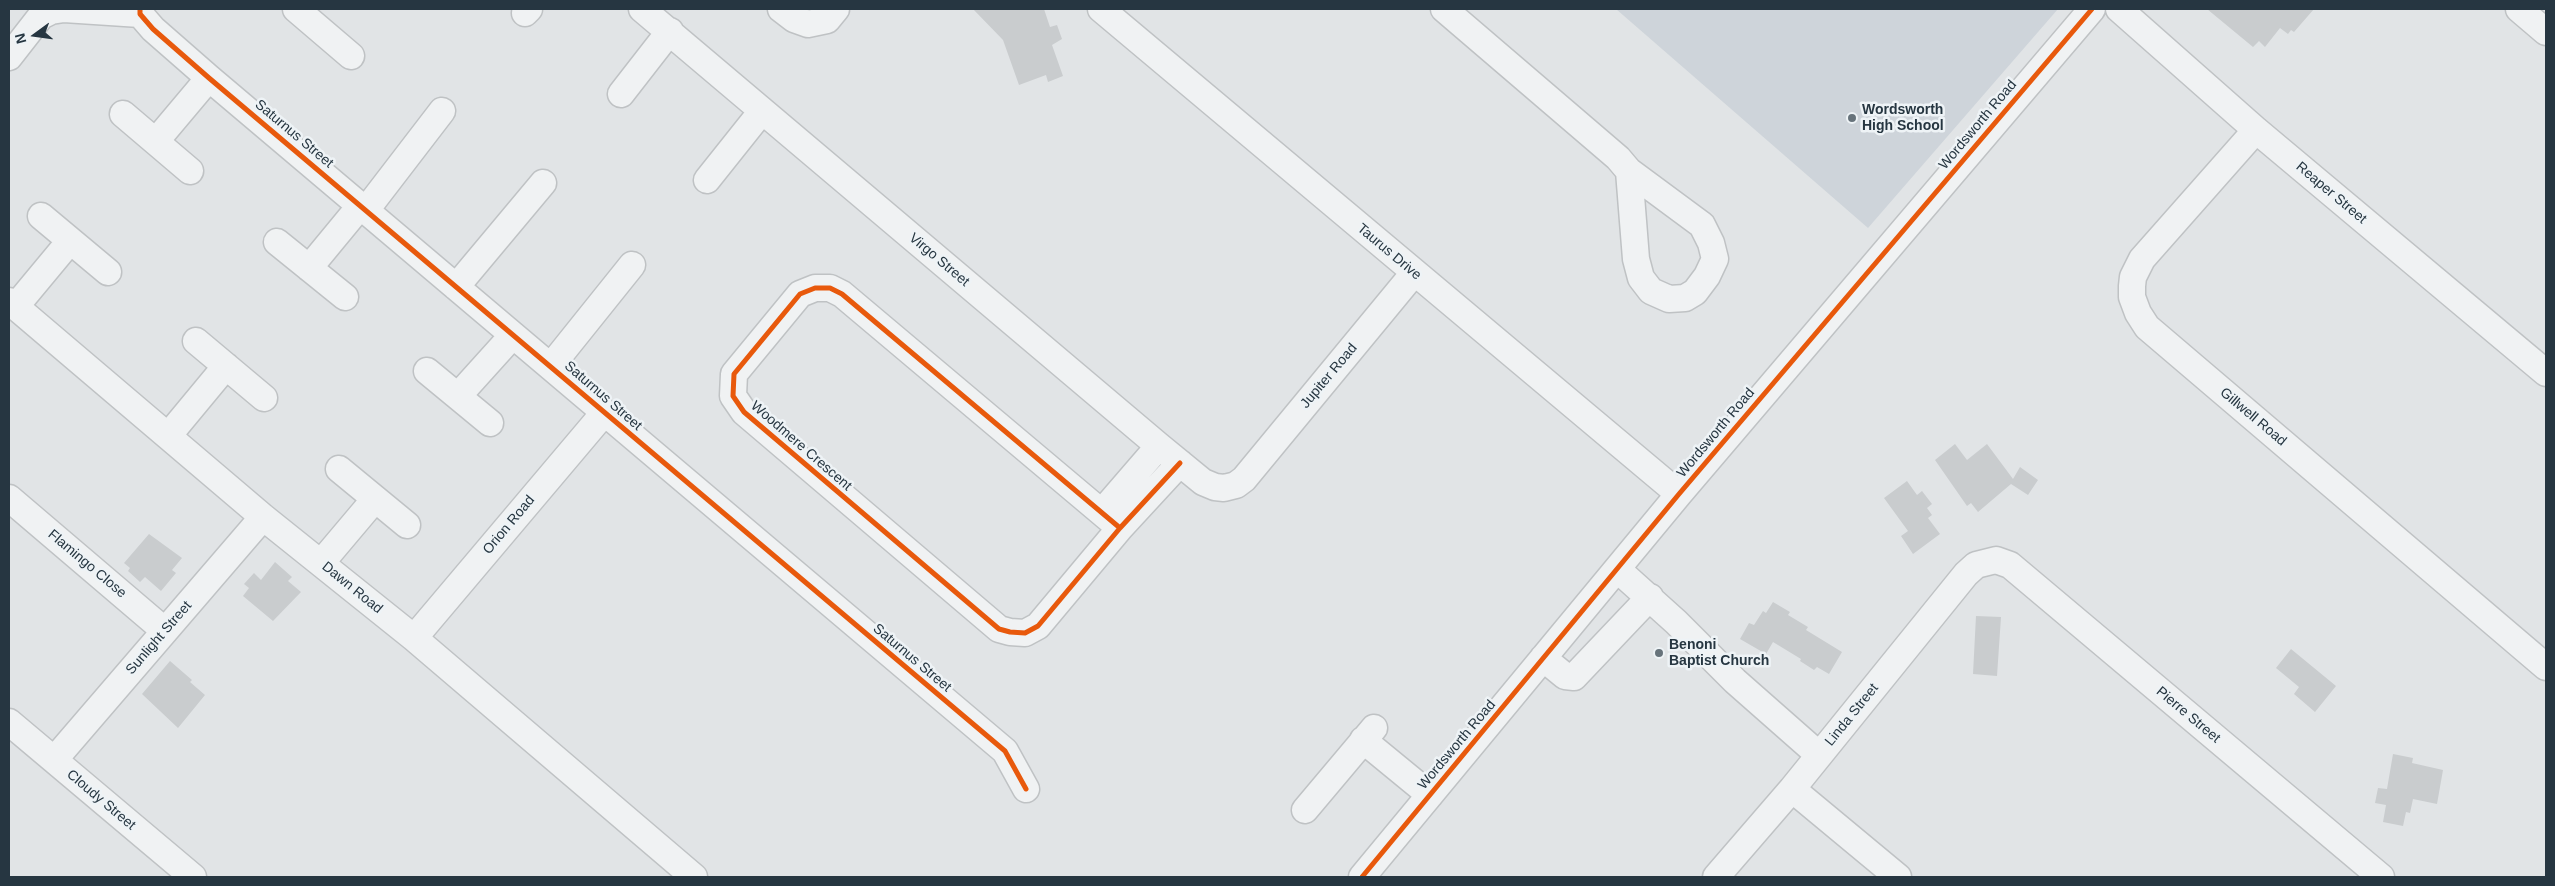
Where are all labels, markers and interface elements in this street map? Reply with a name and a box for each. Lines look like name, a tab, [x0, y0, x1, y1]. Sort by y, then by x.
north arrow	[10, 10, 60, 60]
text: N	[11, 32, 29, 45]
street label: Wordsworth Road	[1936, 77, 2020, 173]
street label: Saturnus Street	[251, 96, 337, 172]
place label: Wordsworth High School	[1862, 102, 1944, 134]
marker: Wordsworth High School	[1846, 112, 1858, 124]
street label: Reaper Street	[2292, 159, 2370, 227]
street label: Taurus Drive	[1354, 220, 1424, 284]
street label: Virgo Street	[905, 230, 973, 290]
street label: Jupiter Road	[1297, 340, 1361, 412]
street label: Saturnus Street	[561, 358, 645, 434]
street label: Gillwell Road	[2216, 384, 2290, 450]
street label: Wordsworth Road	[1674, 385, 1758, 481]
street label: Woodmere Crescent	[747, 398, 855, 494]
street label: Orion Road	[480, 492, 538, 558]
street label: Flamingo Close	[44, 526, 130, 602]
street label: Dawn Road	[318, 558, 386, 618]
street label: Sunlight Street	[123, 598, 195, 678]
street label: Saturnus Street	[869, 620, 955, 696]
place label: Benoni Baptist Church	[1669, 637, 1769, 670]
marker: Benoni Baptist Church	[1653, 647, 1665, 659]
street label: Linda Street	[1822, 680, 1882, 750]
street label: Pierre Street	[2153, 683, 2223, 747]
street label: Wordsworth Road	[1415, 697, 1499, 793]
street label: Cloudy Street	[63, 766, 139, 834]

